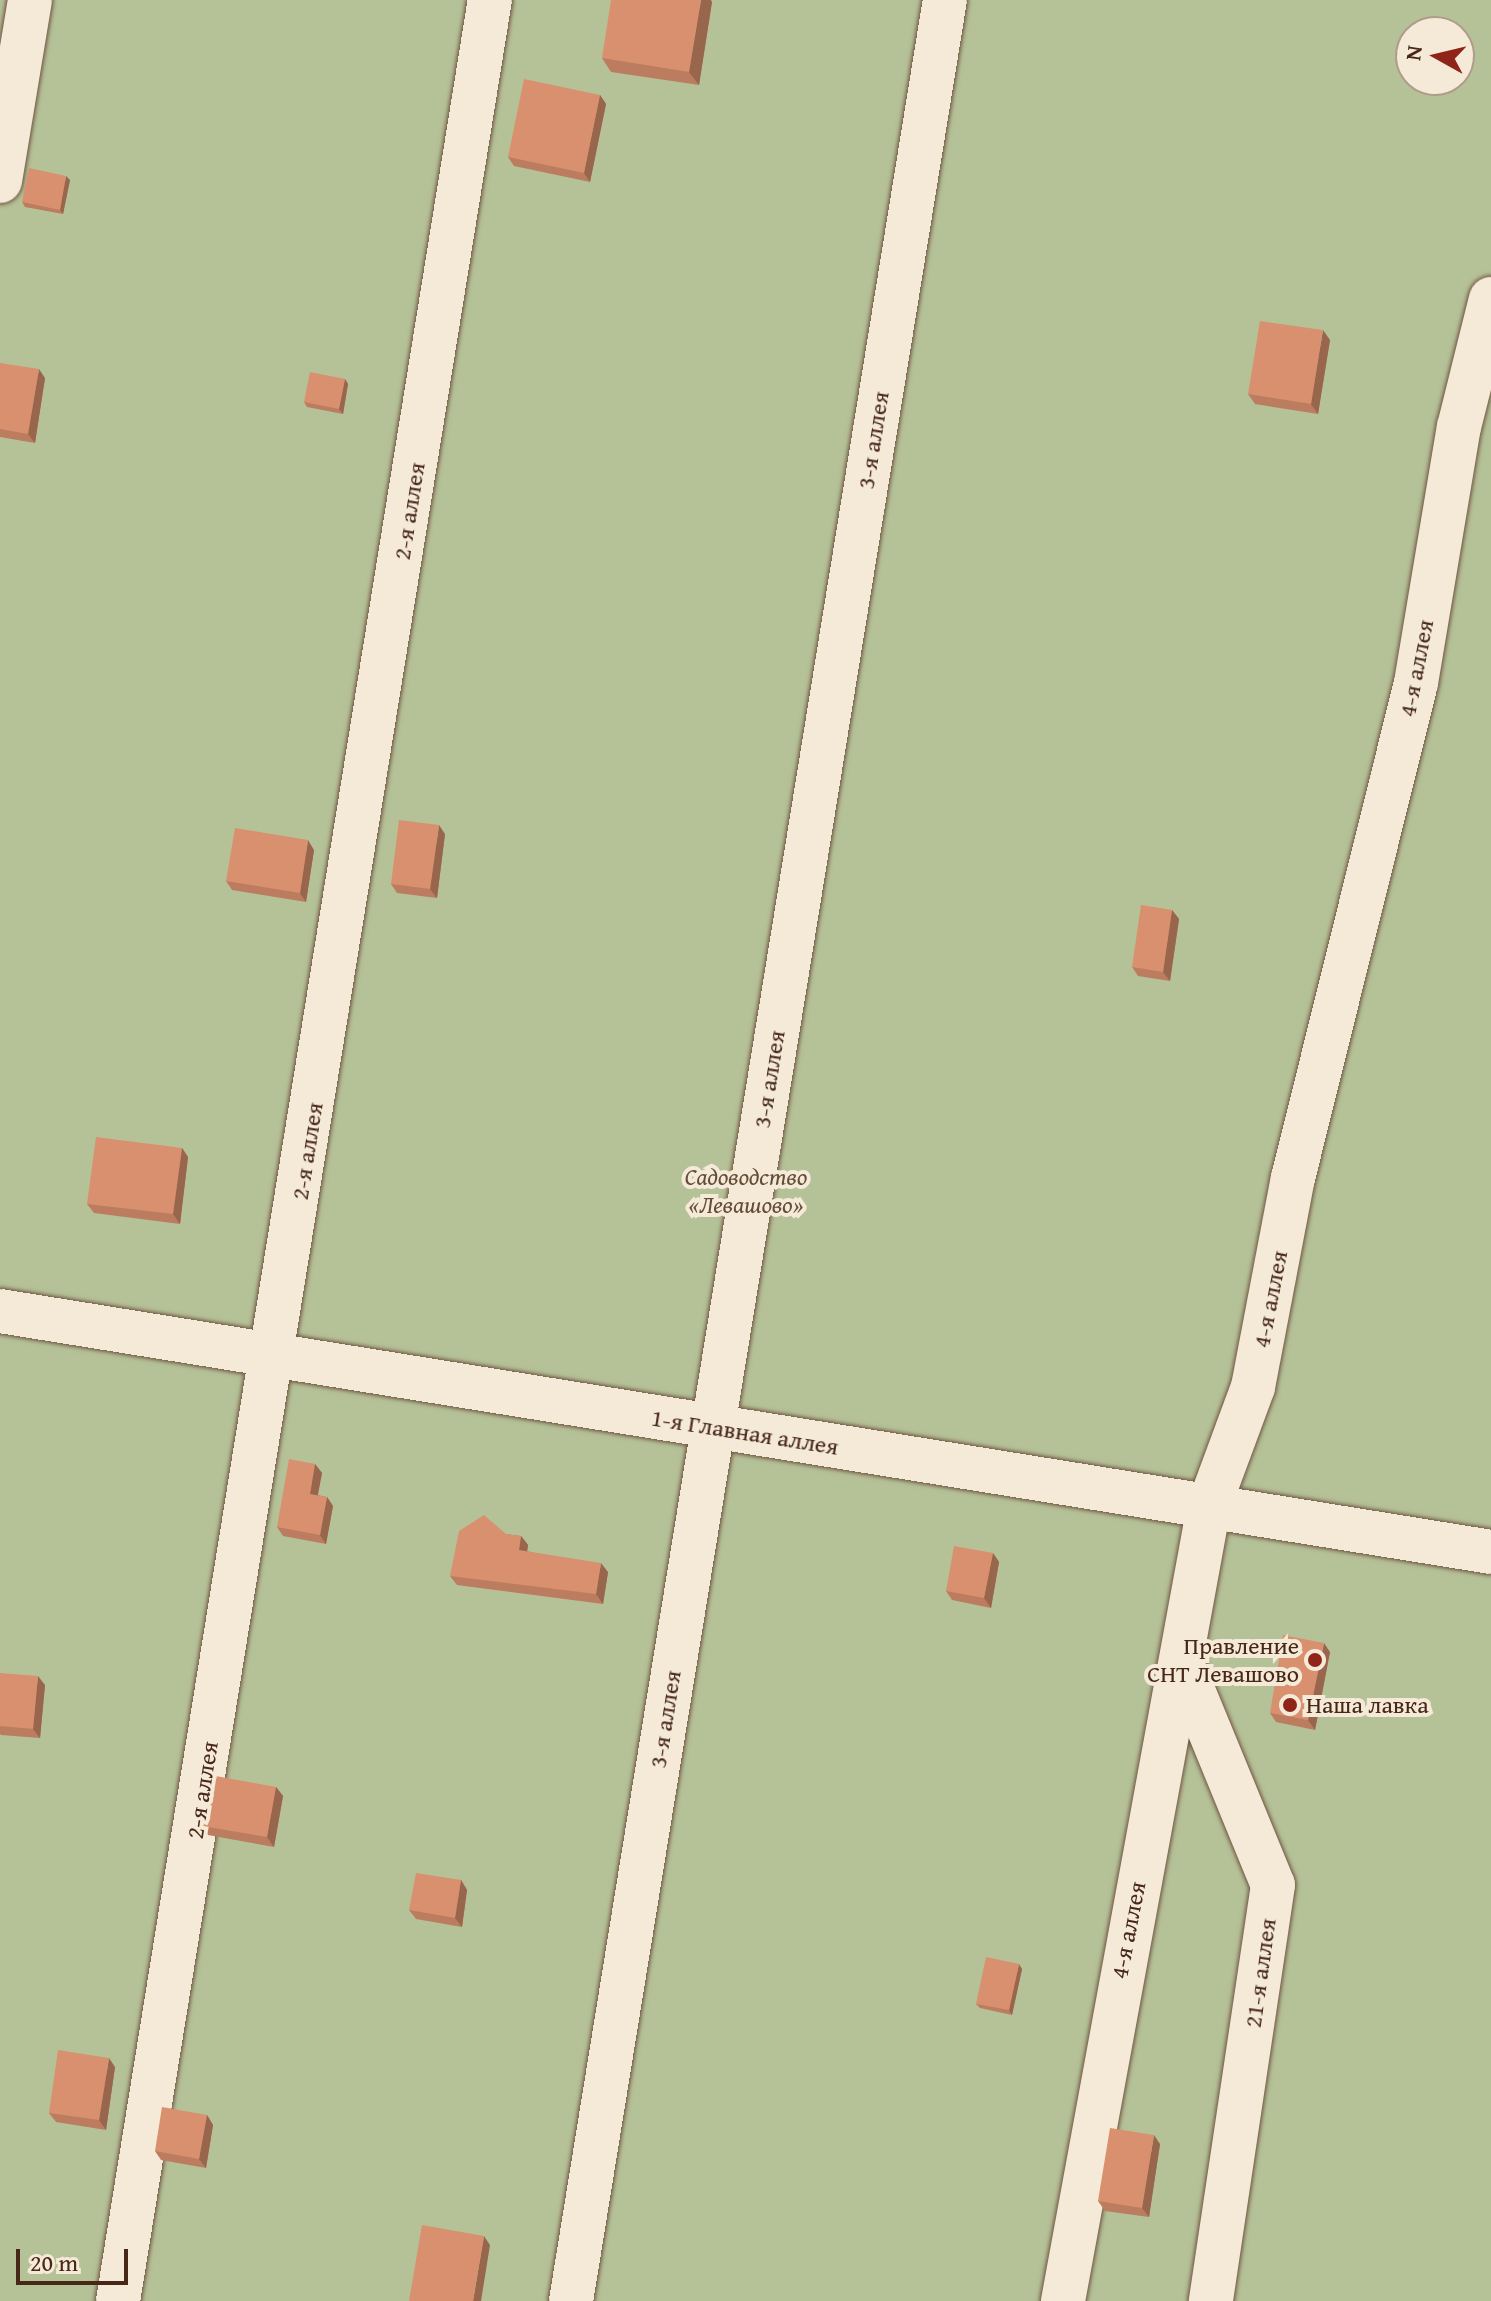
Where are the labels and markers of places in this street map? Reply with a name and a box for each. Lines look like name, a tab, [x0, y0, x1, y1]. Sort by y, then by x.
place label: Правление СНТ Левашово	[1147, 1632, 1299, 1688]
marker: Правление СНТ Левашово	[1306, 1651, 1324, 1669]
place label: Наша лавка	[1306, 1691, 1429, 1719]
marker: Наша лавка	[1281, 1696, 1299, 1714]

